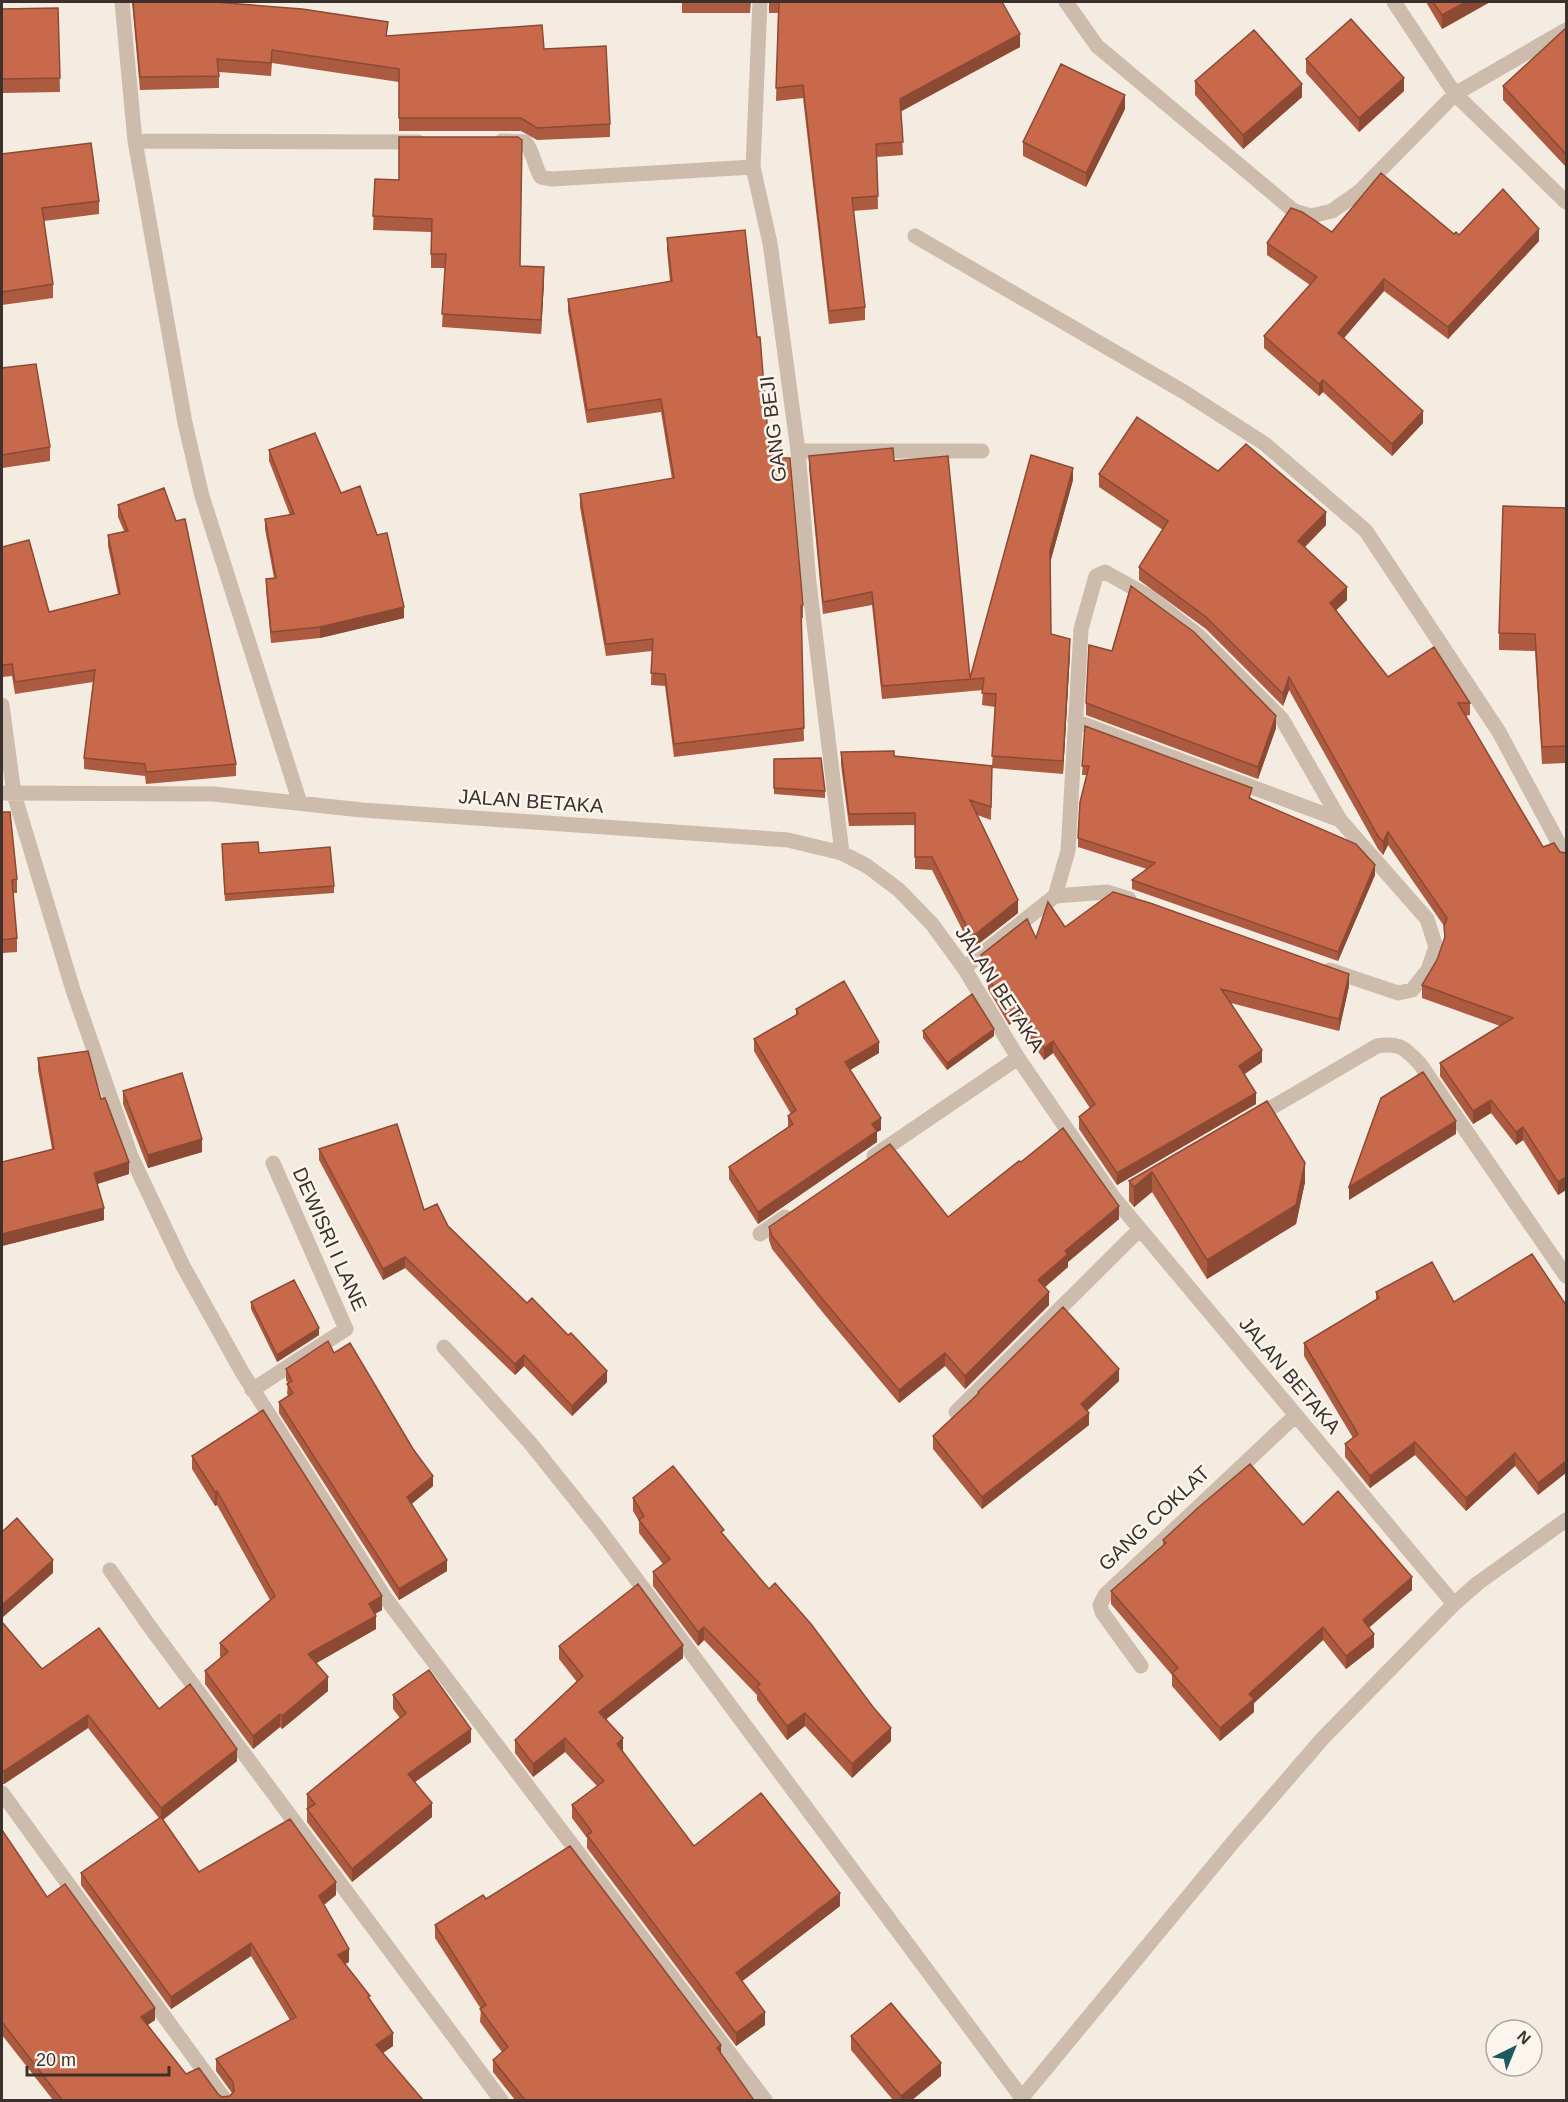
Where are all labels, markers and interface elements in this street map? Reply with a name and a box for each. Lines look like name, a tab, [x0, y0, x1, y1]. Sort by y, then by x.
street label: GANG BEJI	[756, 375, 790, 483]
street label: JALAN BETAKA	[458, 785, 605, 817]
street label: JALAN BETAKA	[951, 922, 1049, 1056]
street label: DEWISRI I LANE	[289, 1164, 371, 1314]
street label: JALAN BETAKA	[1235, 1312, 1346, 1438]
street label: GANG COKLAT	[1094, 1461, 1214, 1575]
north arrow	[1484, 2018, 1544, 2078]
text: N	[1514, 2027, 1534, 2048]
scale bar	[27, 2039, 170, 2077]
text: 20 m	[36, 2050, 76, 2070]

